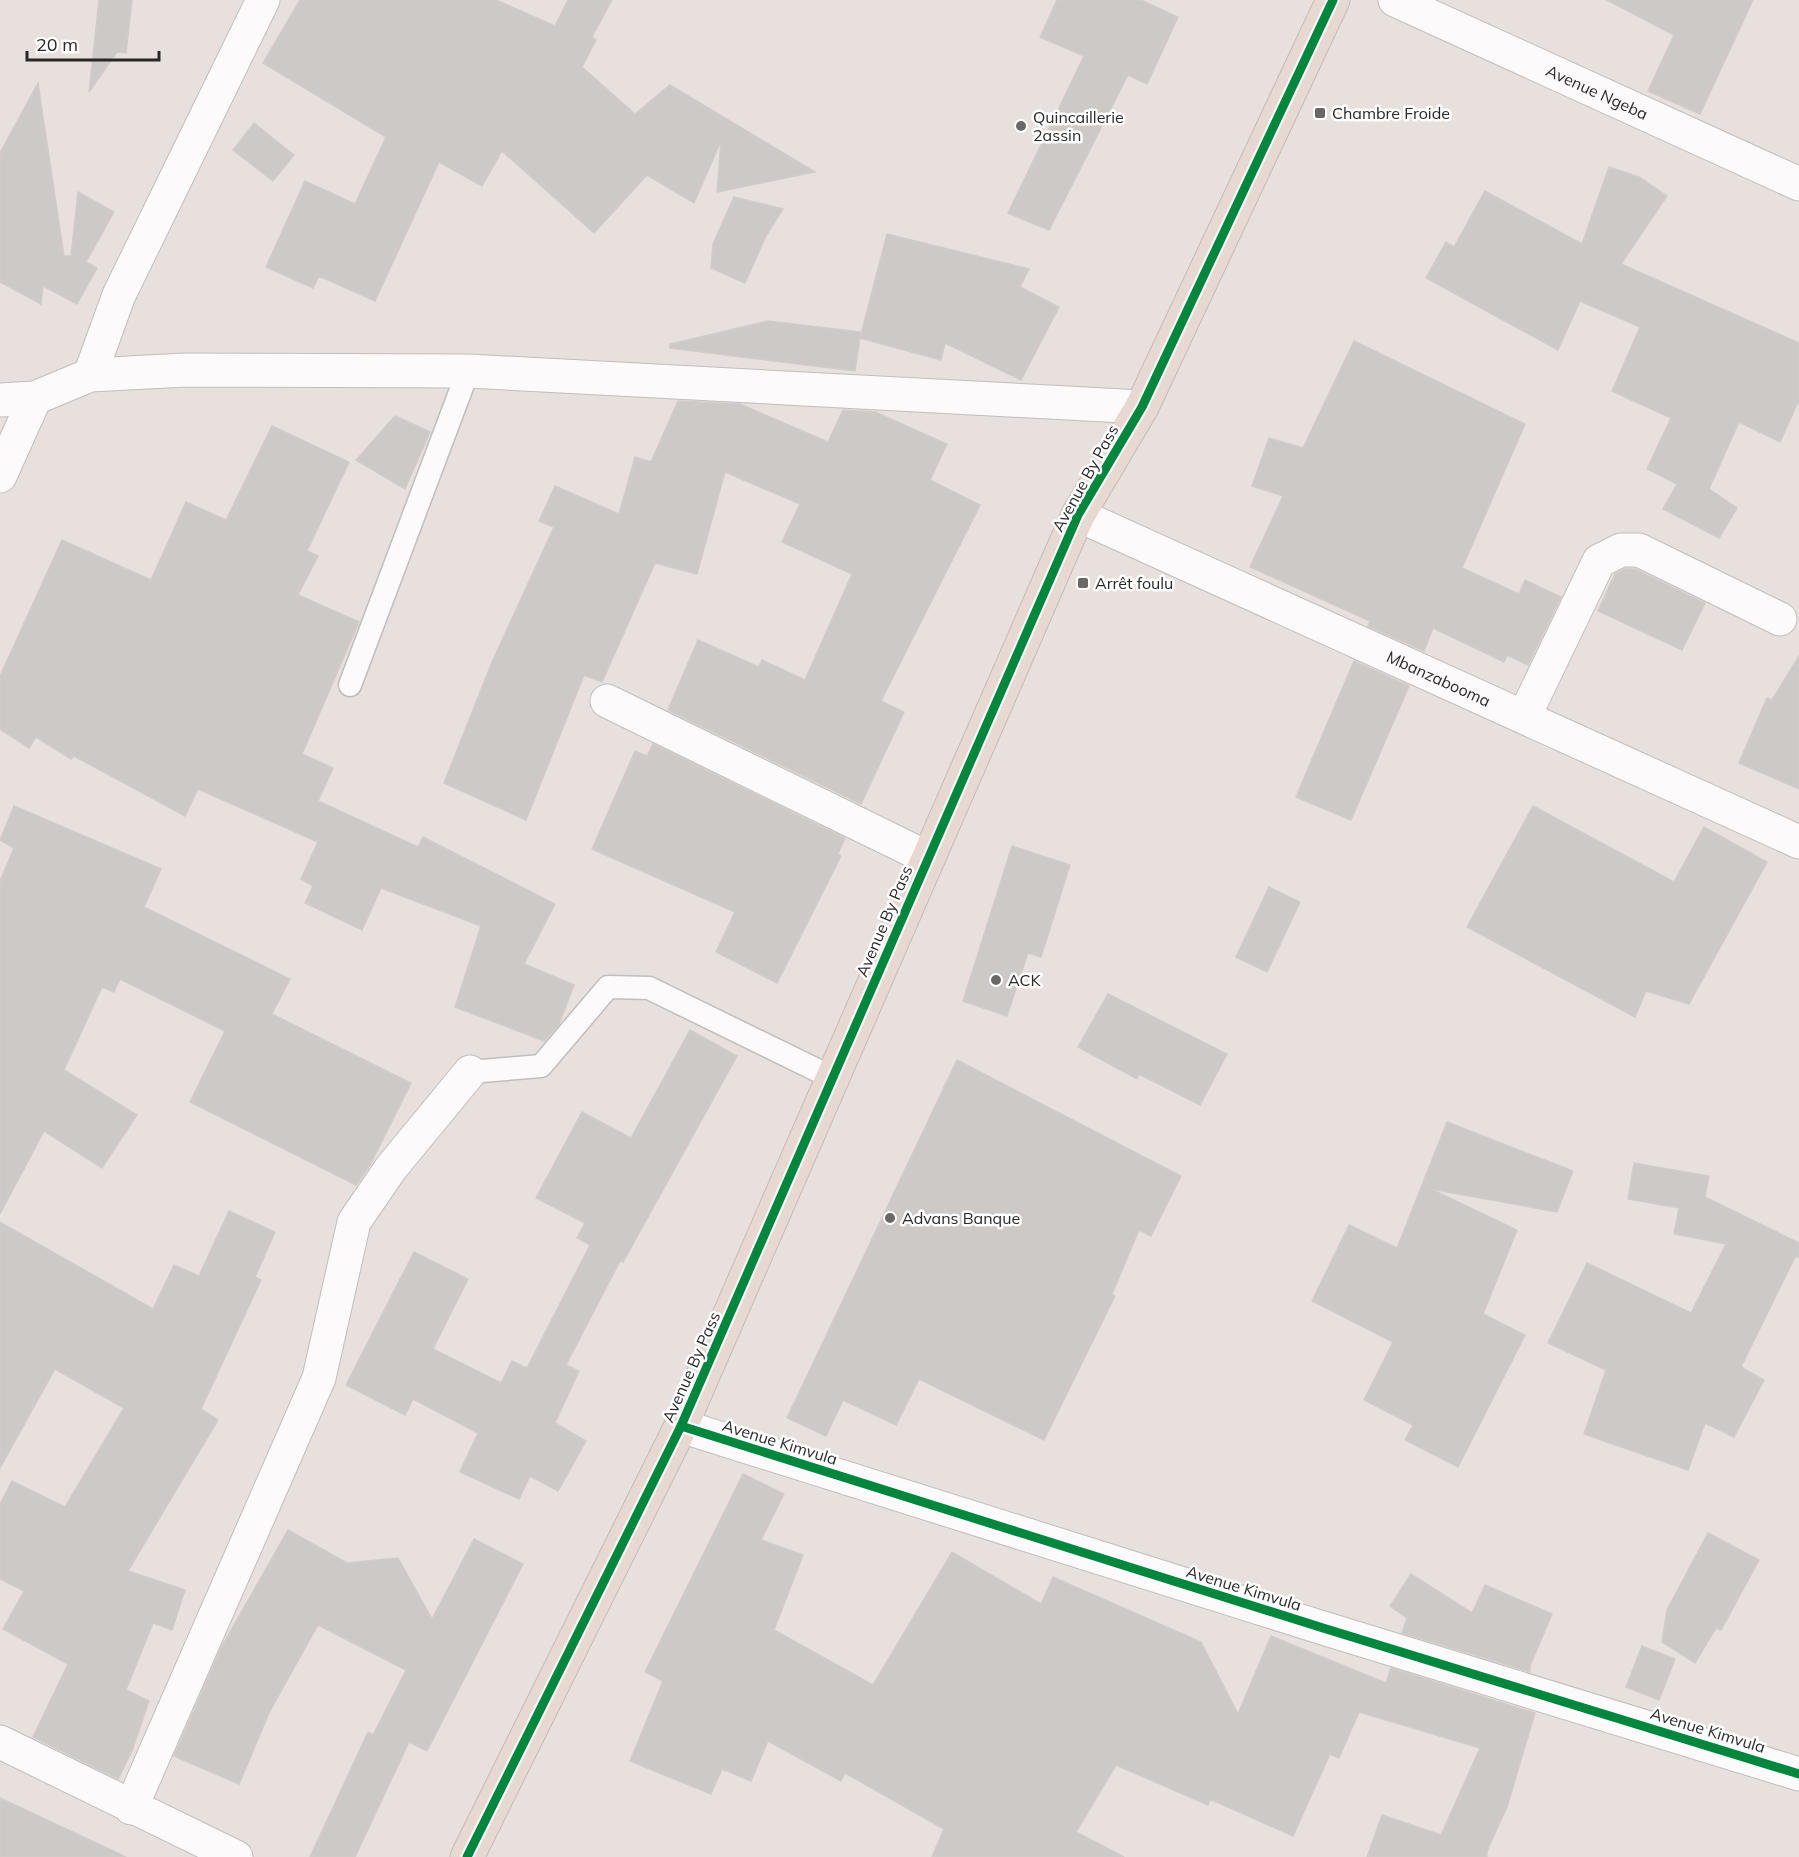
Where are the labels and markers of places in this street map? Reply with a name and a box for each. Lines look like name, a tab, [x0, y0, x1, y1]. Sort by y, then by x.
place label: Chambre Froide	[1332, 103, 1450, 123]
marker: Chambre Froide	[1313, 106, 1327, 120]
place label: Quincaillerie 2assin	[1033, 107, 1124, 145]
marker: Quincaillerie 2assin	[1014, 119, 1028, 133]
place label: Arrêt foulu	[1095, 573, 1173, 593]
marker: Arrêt foulu	[1076, 576, 1090, 590]
place label: ACK	[1008, 970, 1042, 990]
marker: ACK	[989, 973, 1003, 987]
place label: Advans Banque	[902, 1208, 1020, 1228]
marker: Advans Banque	[883, 1211, 897, 1225]

